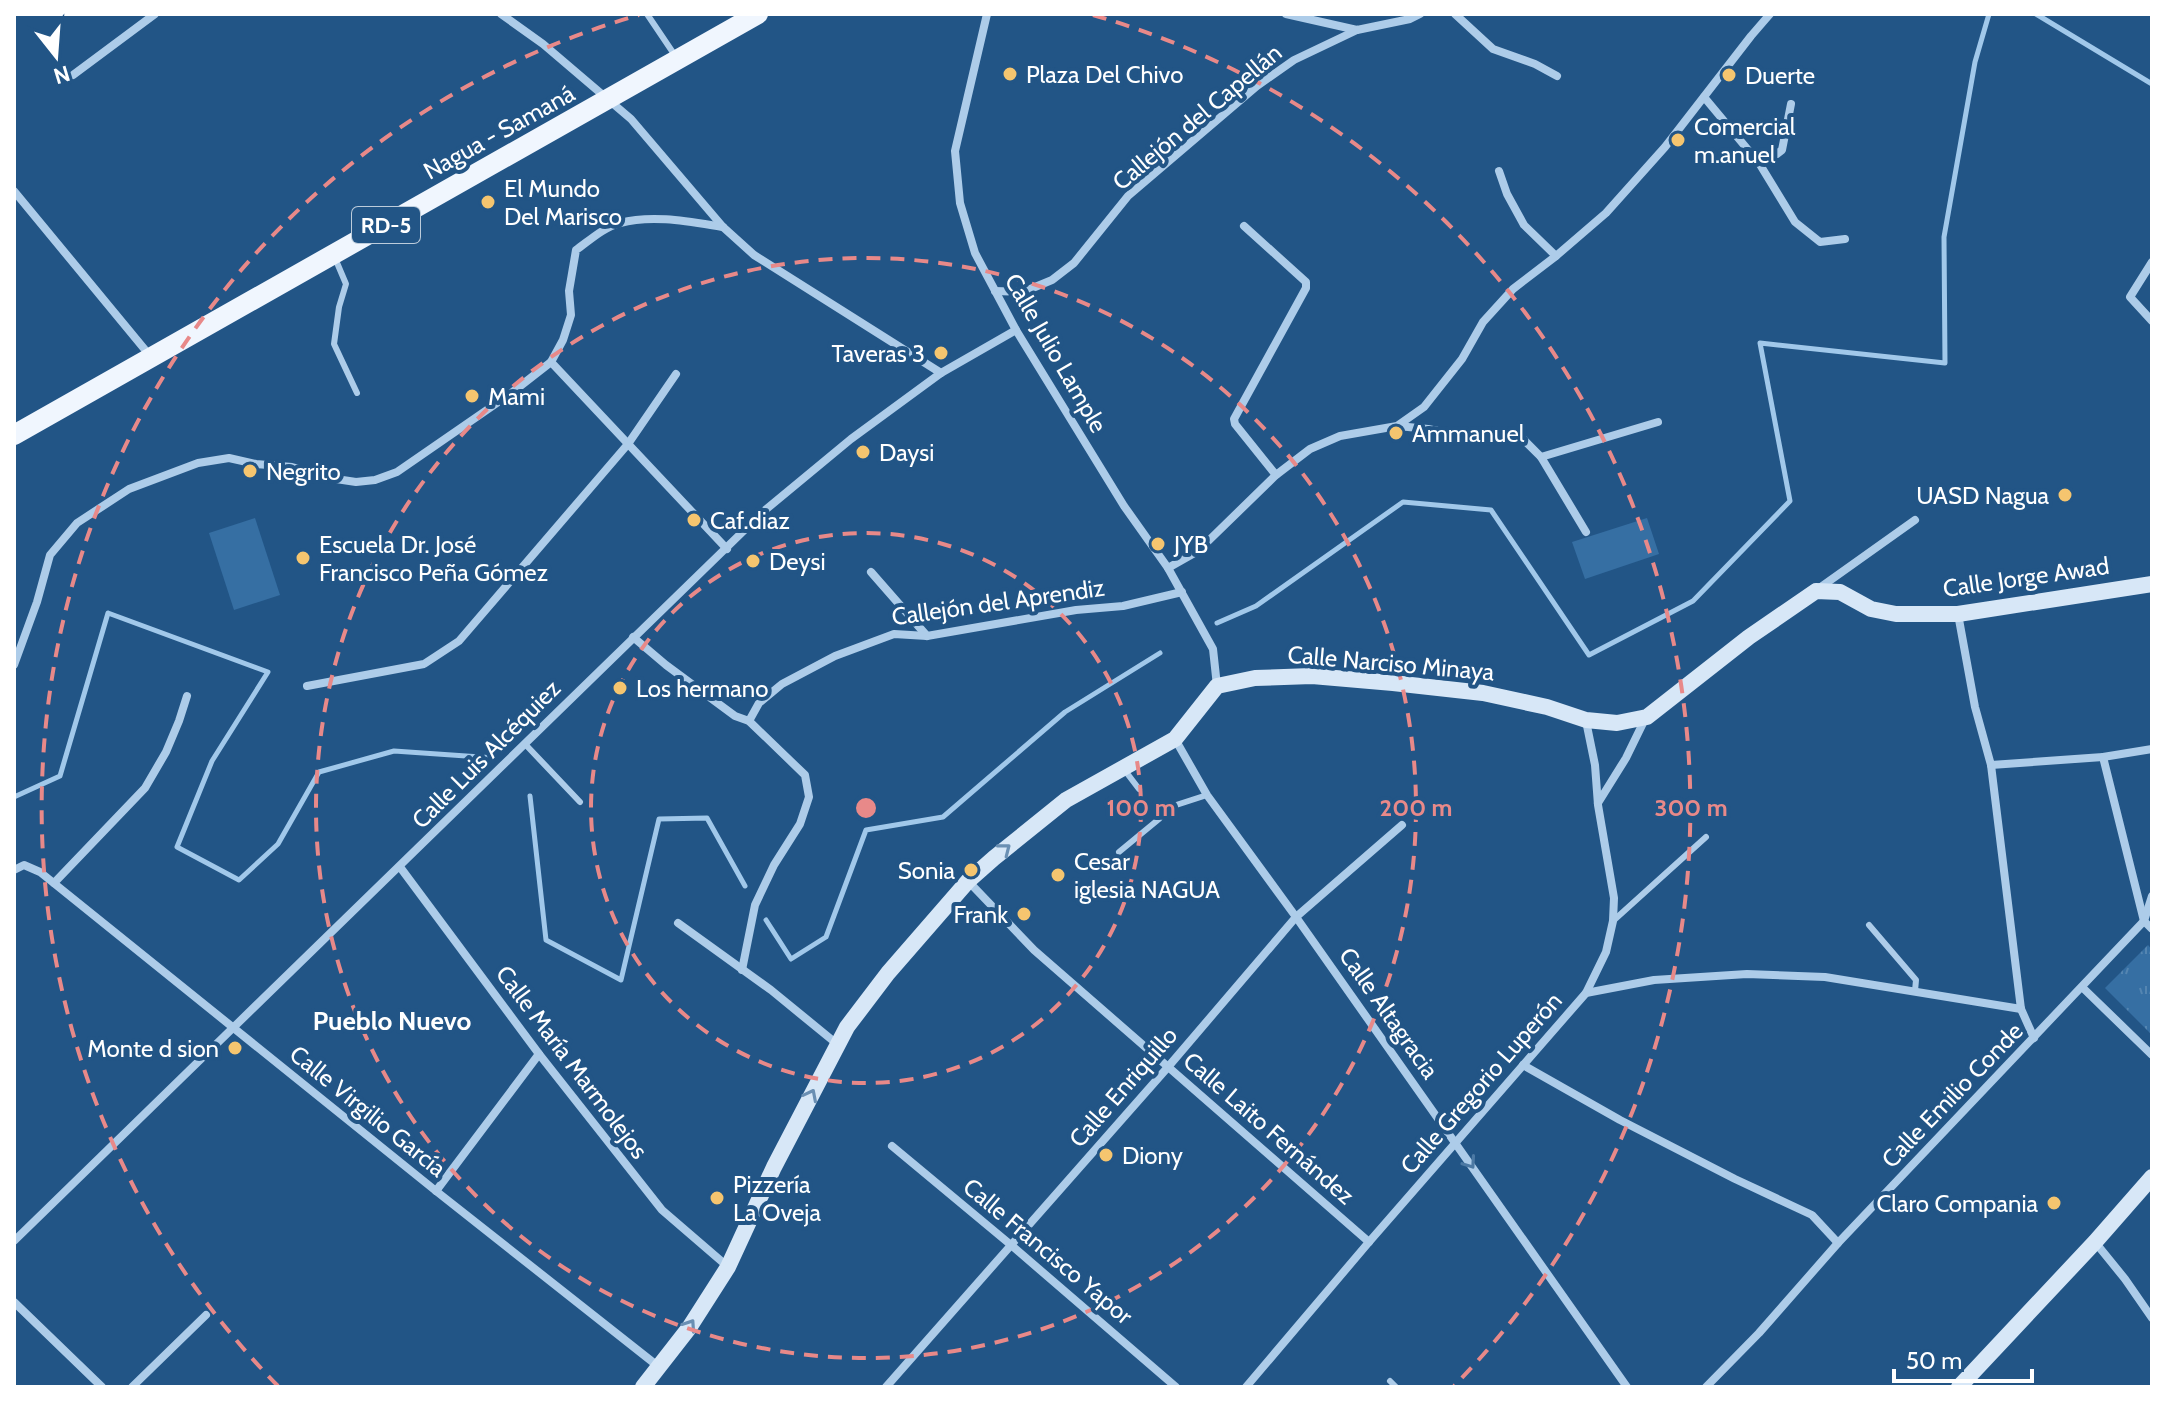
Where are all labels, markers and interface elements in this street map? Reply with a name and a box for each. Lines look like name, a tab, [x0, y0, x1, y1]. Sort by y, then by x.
north arrow	[16, 16, 96, 96]
street label: Callejón del Capellán	[1107, 38, 1287, 196]
text: N	[50, 59, 73, 90]
place label: Plaza Del Chivo	[1026, 60, 1183, 89]
place label: Duerte	[1745, 61, 1815, 90]
marker: Plaza Del Chivo	[1001, 65, 1019, 83]
marker: Duerte	[1720, 66, 1738, 84]
street label: Nagua - Samaná	[418, 78, 580, 185]
place label: Comercial m.anuel	[1694, 112, 1796, 169]
marker: Comercial m.anuel	[1669, 131, 1687, 149]
place label: El Mundo Del Marisco	[504, 174, 622, 231]
marker: El Mundo Del Marisco	[479, 193, 497, 211]
road number: RD-5	[352, 207, 420, 243]
street label: Calle Julio Lample	[999, 268, 1113, 438]
place label: Taveras 3	[831, 339, 925, 368]
marker: Taveras 3	[932, 344, 950, 362]
place label: Mami	[488, 382, 545, 411]
marker: Mami	[463, 387, 481, 405]
place label: Ammanuel	[1412, 419, 1525, 448]
marker: Ammanuel	[1387, 424, 1405, 442]
place label: Daysi	[879, 438, 934, 467]
marker: Daysi	[854, 443, 872, 461]
place label: Negrito	[266, 457, 341, 486]
marker: Negrito	[241, 462, 259, 480]
place label: UASD Nagua	[1916, 481, 2049, 510]
marker: UASD Nagua	[2056, 486, 2074, 504]
place label: Caf.diaz	[710, 506, 790, 535]
marker: Caf.diaz	[685, 511, 703, 529]
place label: Escuela Dr. José Francisco Peña Gómez	[319, 530, 548, 587]
place label: JYB	[1173, 530, 1208, 559]
marker: JYB	[1149, 535, 1167, 553]
place label: Deysi	[769, 547, 826, 576]
marker: Escuela Dr. José Francisco Peña Gómez	[294, 549, 312, 567]
street label: Calle Jorge Awad	[1941, 551, 2111, 603]
marker: Deysi	[744, 552, 762, 570]
street label: Callejón del Aprendiz	[890, 573, 1106, 631]
street label: Calle Narciso Minaya	[1286, 640, 1496, 687]
street label: Calle Luis Alcéquiez	[406, 674, 566, 834]
place label: Los hermano	[636, 674, 768, 703]
marker: Los hermano	[611, 679, 629, 697]
text: 100 m	[1106, 793, 1176, 822]
text: 200 m	[1380, 793, 1452, 822]
text: 300 m	[1654, 793, 1728, 822]
centre of rings	[852, 794, 880, 822]
one-way arrow	[996, 844, 1011, 858]
place label: Cesar iglesia NAGUA	[1074, 847, 1220, 904]
place label: Sonia	[898, 856, 955, 885]
marker: Sonia	[962, 861, 980, 879]
marker: Cesar iglesia NAGUA	[1049, 866, 1067, 884]
place label: Frank	[953, 900, 1008, 929]
marker: Frank	[1015, 905, 1033, 923]
street label: Calle Altagracia	[1333, 942, 1445, 1085]
street label: Calle María Marmolejos	[490, 960, 654, 1164]
street label: Calle Gregorio Luperón	[1394, 986, 1568, 1180]
district label: Pueblo Nuevo	[313, 1005, 471, 1037]
street label: Calle Emilio Conde	[1875, 1016, 2029, 1174]
street label: Calle Enriquillo	[1063, 1021, 1183, 1153]
place label: Monte d sion	[87, 1034, 219, 1063]
marker: Monte d sion	[226, 1039, 244, 1057]
street label: Calle Virgilio García	[284, 1039, 452, 1183]
street label: Calle Laito Fernández	[1178, 1046, 1360, 1210]
one-way arrow	[802, 1089, 817, 1104]
place label: Diony	[1122, 1141, 1183, 1170]
marker: Diony	[1097, 1146, 1115, 1164]
one-way arrow	[1460, 1155, 1475, 1169]
place label: Pizzería La Oveja	[733, 1170, 821, 1227]
street label: Calle Francisco Yapor	[957, 1172, 1139, 1330]
marker: Pizzería La Oveja	[708, 1189, 726, 1207]
place label: Claro Compania	[1877, 1189, 2038, 1218]
marker: Claro Compania	[2045, 1194, 2063, 1212]
one-way arrow	[681, 1319, 696, 1334]
scale bar	[1894, 1333, 2032, 1383]
text: 50 m	[1906, 1346, 1962, 1375]

